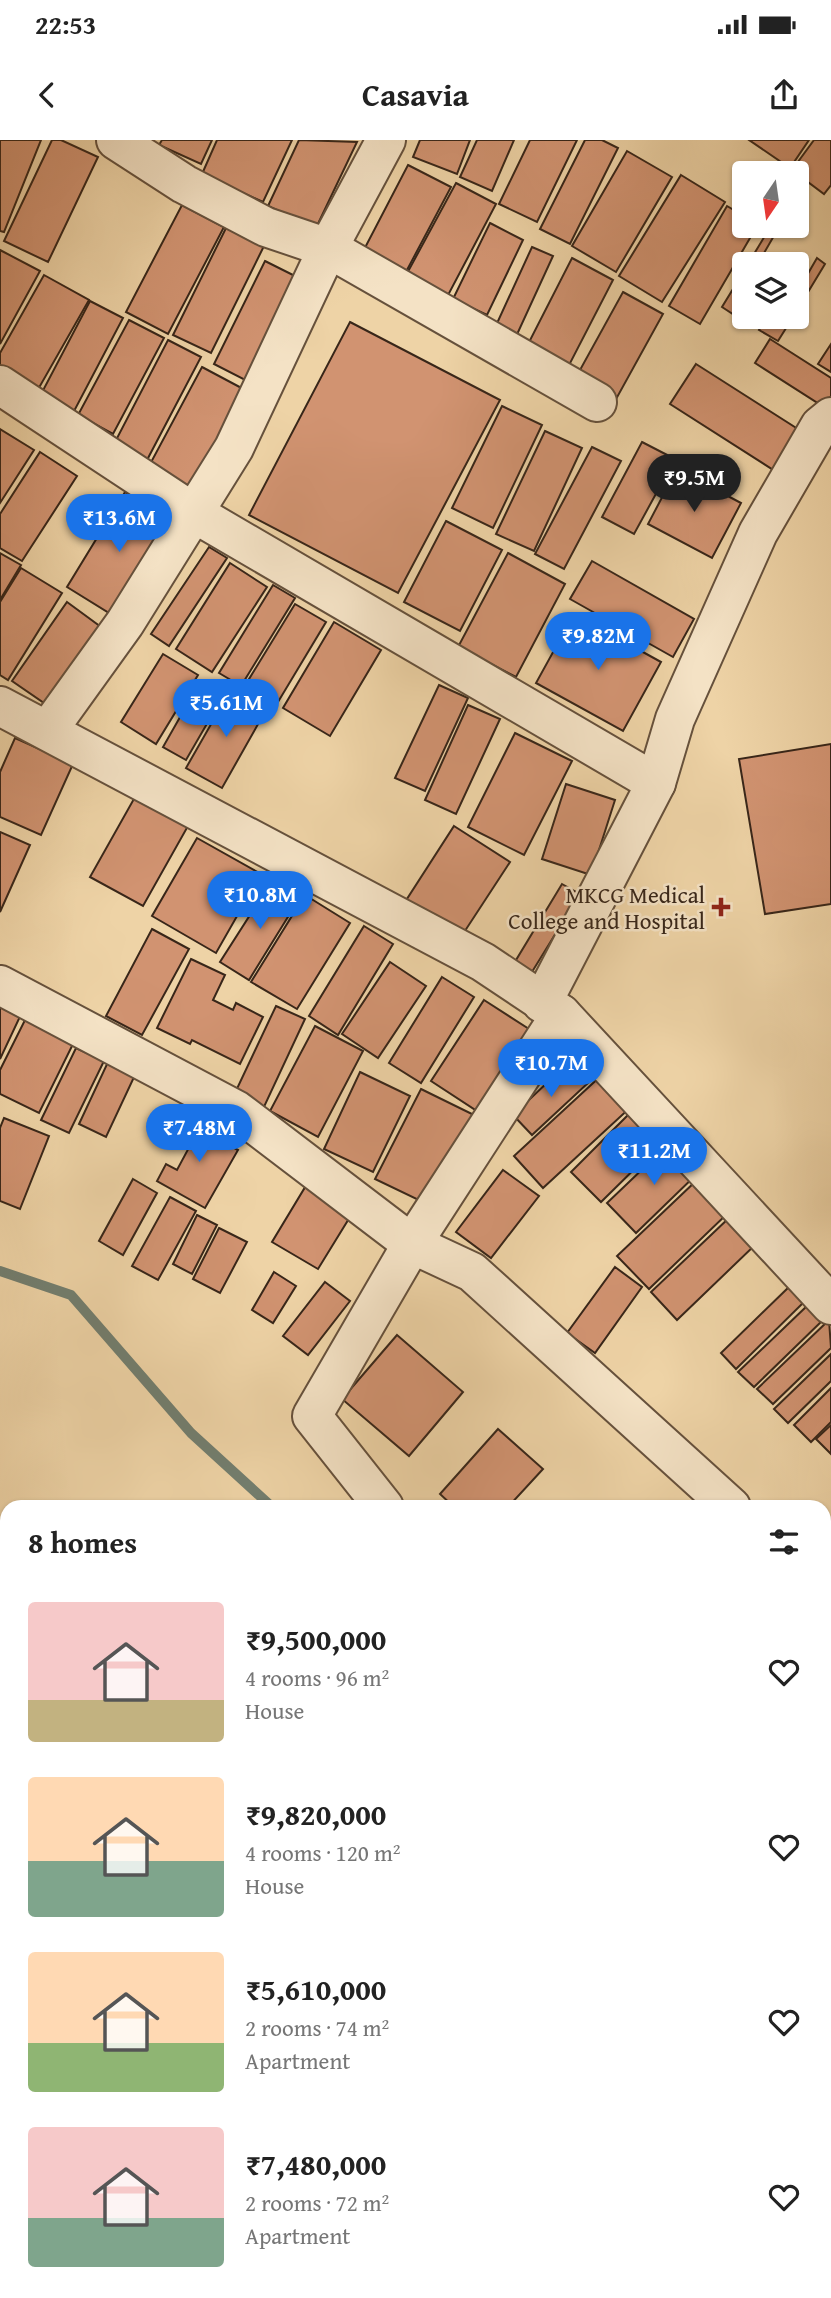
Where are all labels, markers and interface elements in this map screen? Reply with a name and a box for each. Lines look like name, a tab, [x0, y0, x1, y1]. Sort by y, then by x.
text: 22:53	[35, 5, 96, 44]
text: Casavia	[362, 71, 469, 118]
icon: back	[28, 76, 66, 114]
icon: share	[765, 76, 803, 114]
north arrow	[732, 161, 808, 238]
map controls	[732, 161, 809, 329]
button: layers	[732, 252, 809, 329]
pin: ₹9.5M	[645, 454, 743, 514]
text: ₹9.5M	[663, 460, 725, 493]
pin: ₹13.6M	[62, 494, 176, 554]
text: ₹13.6M	[82, 500, 156, 533]
pin: ₹9.82M	[541, 612, 655, 672]
text: ₹9.82M	[561, 618, 635, 651]
pin: ₹5.61M	[169, 680, 283, 739]
text: ₹5.61M	[189, 685, 263, 718]
pin: ₹10.8M	[203, 872, 317, 931]
text: ₹10.8M	[223, 877, 297, 910]
place label: MKCG Medical College and Hospital	[508, 878, 705, 937]
marker: MKCG Medical College and Hospital	[711, 897, 731, 917]
pin: ₹10.7M	[494, 1040, 608, 1099]
text: ₹10.7M	[514, 1045, 588, 1078]
pin: ₹7.48M	[142, 1104, 256, 1164]
text: ₹7.48M	[162, 1110, 236, 1143]
pin: ₹11.2M	[597, 1128, 711, 1187]
text: ₹11.2M	[617, 1133, 691, 1166]
text: 8 homes	[28, 1520, 137, 1564]
icon: filters	[765, 1523, 803, 1561]
text: ₹9,500,000	[245, 1617, 386, 1661]
icon: home	[84, 1630, 168, 1714]
icon: heart	[765, 1653, 803, 1691]
text: 4 rooms · 96 m²	[245, 1661, 389, 1694]
text: House	[245, 1694, 304, 1727]
text: ₹9,820,000	[245, 1792, 386, 1836]
icon: home	[84, 1805, 168, 1889]
icon: heart	[765, 1828, 803, 1866]
text: 4 rooms · 120 m²	[245, 1836, 400, 1869]
text: House	[245, 1869, 304, 1902]
text: ₹5,610,000	[245, 1967, 386, 2011]
icon: home	[84, 1980, 168, 2064]
icon: heart	[765, 2003, 803, 2041]
text: 2 rooms · 74 m²	[245, 2011, 389, 2044]
text: Apartment	[245, 2044, 350, 2077]
text: ₹7,480,000	[245, 2142, 386, 2186]
icon: home	[84, 2155, 168, 2239]
icon: heart	[765, 2178, 803, 2216]
text: 2 rooms · 72 m²	[245, 2186, 389, 2219]
text: Apartment	[245, 2219, 350, 2252]

